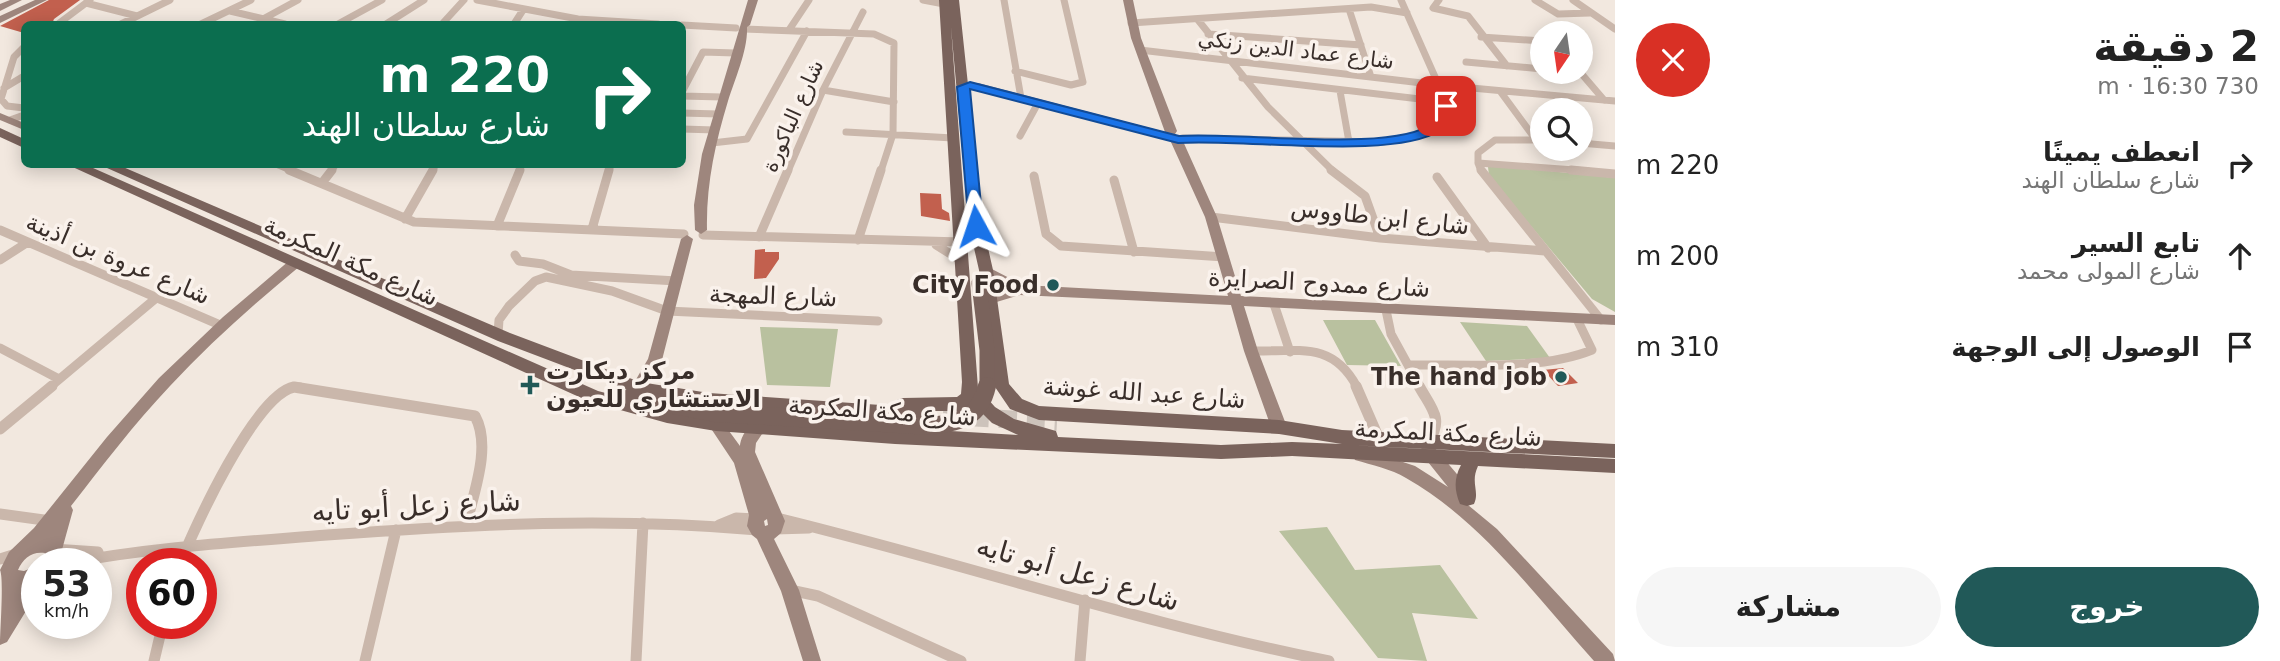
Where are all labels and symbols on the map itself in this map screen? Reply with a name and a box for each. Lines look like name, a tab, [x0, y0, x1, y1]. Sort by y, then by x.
north arrow	[1530, 21, 1592, 84]
street label: شارع عماد الدين زنكي	[1197, 26, 1395, 74]
street label: شارع الباكورة	[758, 56, 828, 176]
pin	[1416, 76, 1476, 136]
position arrow	[939, 189, 1013, 263]
street label: شارع ابن طاووس	[1289, 194, 1471, 240]
street label: شارع عروة بن أذينة	[22, 206, 215, 310]
street label: شارع مكة المكرمة	[260, 210, 442, 312]
street label: شارع ممدوح الصرايرة	[1207, 263, 1431, 303]
place label: City Food	[912, 271, 1039, 299]
marker: City Food	[1045, 277, 1061, 293]
street label: شارع المهجة	[708, 280, 838, 312]
place label: مركز ديكارت الاستشاري للعيون	[546, 357, 761, 413]
place label: The hand job	[1371, 363, 1547, 391]
marker: The hand job	[1553, 369, 1569, 385]
street label: شارع عبد الله غوشة	[1042, 372, 1246, 414]
marker: مركز ديكارت الاستشاري للعيون	[520, 375, 540, 395]
street label: شارع مكة المكرمة	[787, 390, 977, 432]
street label: شارع مكة المكرمة	[1354, 414, 1542, 452]
street label: شارع زعل أبو تايه	[310, 481, 521, 528]
street label: شارع زعل أبو تايه	[973, 525, 1184, 618]
speed limit sign: 60	[126, 548, 217, 639]

